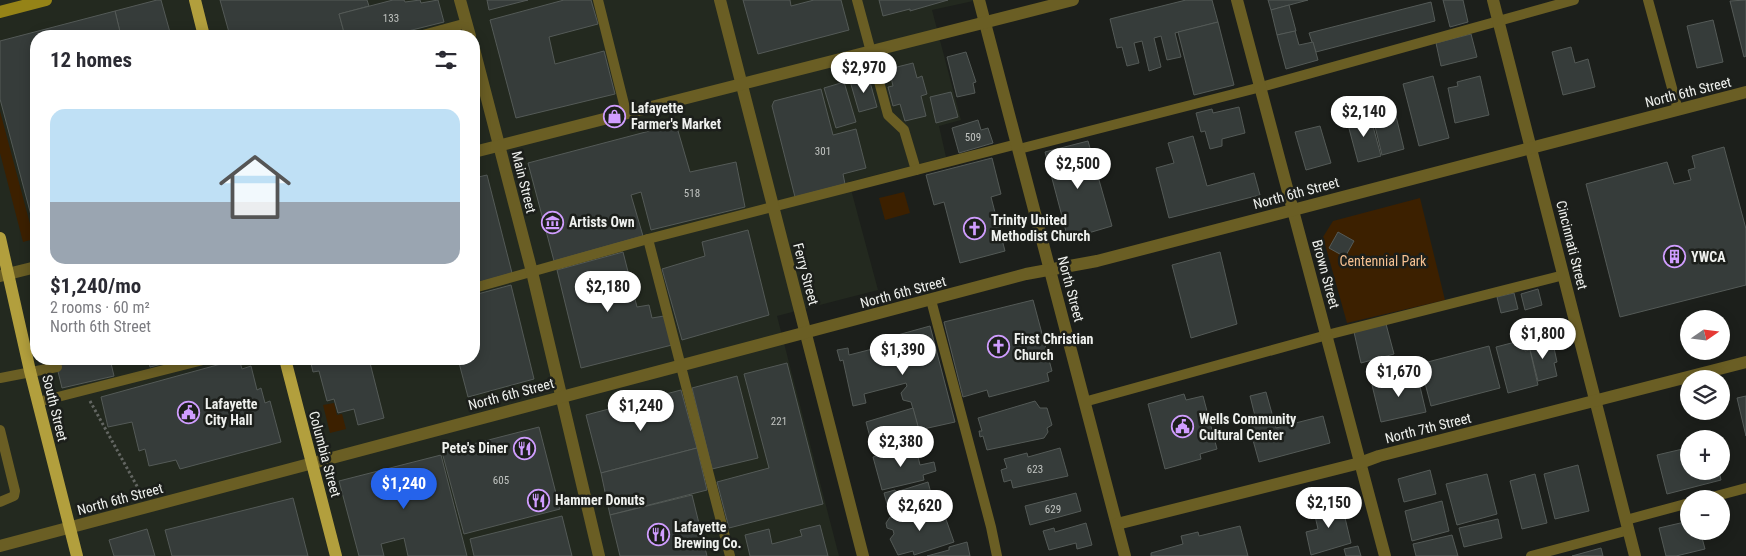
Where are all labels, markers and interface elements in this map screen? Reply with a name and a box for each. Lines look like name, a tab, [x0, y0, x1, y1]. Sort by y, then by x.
house number: 133	[383, 12, 399, 25]
icon: filters	[432, 46, 460, 74]
text: 12 homes	[50, 48, 132, 72]
pin: $2,970	[823, 52, 905, 94]
text: $2,970	[842, 58, 886, 77]
street label: North 6th Street	[1643, 74, 1733, 110]
pin: $2,140	[1323, 96, 1405, 138]
place label: Lafayette Farmer's Market	[631, 100, 721, 132]
text: $2,140	[1342, 102, 1386, 121]
shop icon: Lafayette Farmer's Market	[603, 104, 627, 128]
house number: 509	[965, 131, 981, 144]
icon: home	[210, 142, 300, 232]
house number: 301	[815, 145, 831, 158]
pin: $2,500	[1037, 148, 1119, 190]
street label: Main Street	[509, 149, 539, 215]
text: $2,500	[1056, 154, 1100, 173]
street label: North 6th Street	[1251, 174, 1341, 212]
house number: 518	[684, 187, 700, 200]
street label: Cincinnati Street	[1553, 199, 1591, 291]
museum icon: Artists Own	[541, 210, 565, 234]
place label: Trinity United Methodist Church	[991, 212, 1091, 244]
place label: Artists Own	[569, 214, 635, 230]
church icon: Trinity United Methodist Church	[963, 216, 987, 240]
street label: Brown Street	[1309, 238, 1343, 310]
street label: Ferry Street	[790, 241, 822, 307]
building icon: YWCA	[1663, 245, 1687, 269]
place label: YWCA	[1691, 249, 1726, 265]
park label: Centennial Park	[1340, 253, 1427, 269]
street label: North Street	[1055, 254, 1087, 324]
pin: $2,180	[567, 270, 649, 313]
street label: North 6th Street	[858, 273, 948, 311]
text: $1,240/mo	[50, 274, 141, 298]
text: $2,180	[586, 277, 630, 296]
text: 2 rooms · 60 m²	[50, 298, 150, 317]
north arrow	[1680, 310, 1730, 360]
map controls	[1680, 310, 1730, 540]
text: North 6th Street	[50, 317, 151, 336]
pin: $1,800	[1502, 318, 1584, 360]
text: $1,800	[1521, 324, 1565, 343]
place label: First Christian Church	[1014, 331, 1094, 363]
pin: $1,390	[862, 334, 944, 376]
church icon: First Christian Church	[986, 335, 1010, 359]
text: $1,390	[881, 340, 925, 359]
pin: $1,670	[1358, 356, 1440, 398]
text: $1,670	[1377, 362, 1421, 381]
button: layers	[1680, 370, 1730, 420]
street label: South Street	[39, 373, 71, 443]
street label: North 6th Street	[466, 375, 556, 413]
pin: $1,240	[600, 390, 682, 432]
place label: Lafayette City Hall	[205, 396, 258, 428]
text: $1,240	[619, 396, 663, 415]
public building icon: Lafayette City Hall	[177, 400, 201, 424]
street label: Columbia Street	[306, 409, 344, 499]
street label: North 7th Street	[1383, 410, 1473, 446]
place label: Wells Community Cultural Center	[1199, 411, 1297, 443]
house number: 221	[771, 415, 787, 428]
public building icon: Wells Community Cultural Center	[1171, 415, 1195, 439]
pin: $2,380	[860, 426, 942, 468]
button: +	[1680, 430, 1730, 480]
text: $2,380	[879, 432, 923, 451]
restaurant icon: Pete's Diner	[512, 436, 536, 460]
place label: Pete's Diner	[442, 440, 508, 456]
house number: 623	[1027, 463, 1043, 476]
pin: $1,240	[363, 468, 445, 510]
text: $1,240	[382, 474, 426, 493]
house number: 605	[493, 474, 509, 487]
street label: North 6th Street	[75, 480, 165, 518]
pin: $2,150	[1288, 486, 1370, 529]
restaurant icon: Hammer Donuts	[527, 488, 551, 512]
pin: $2,620	[879, 490, 961, 532]
button: −	[1680, 490, 1730, 540]
place label: Hammer Donuts	[555, 492, 645, 508]
text: $2,150	[1307, 493, 1351, 512]
text: $2,620	[898, 496, 942, 515]
house number: 629	[1045, 503, 1061, 516]
place label: Lafayette Brewing Co.	[674, 519, 742, 551]
restaurant icon: Lafayette Brewing Co.	[646, 523, 670, 547]

